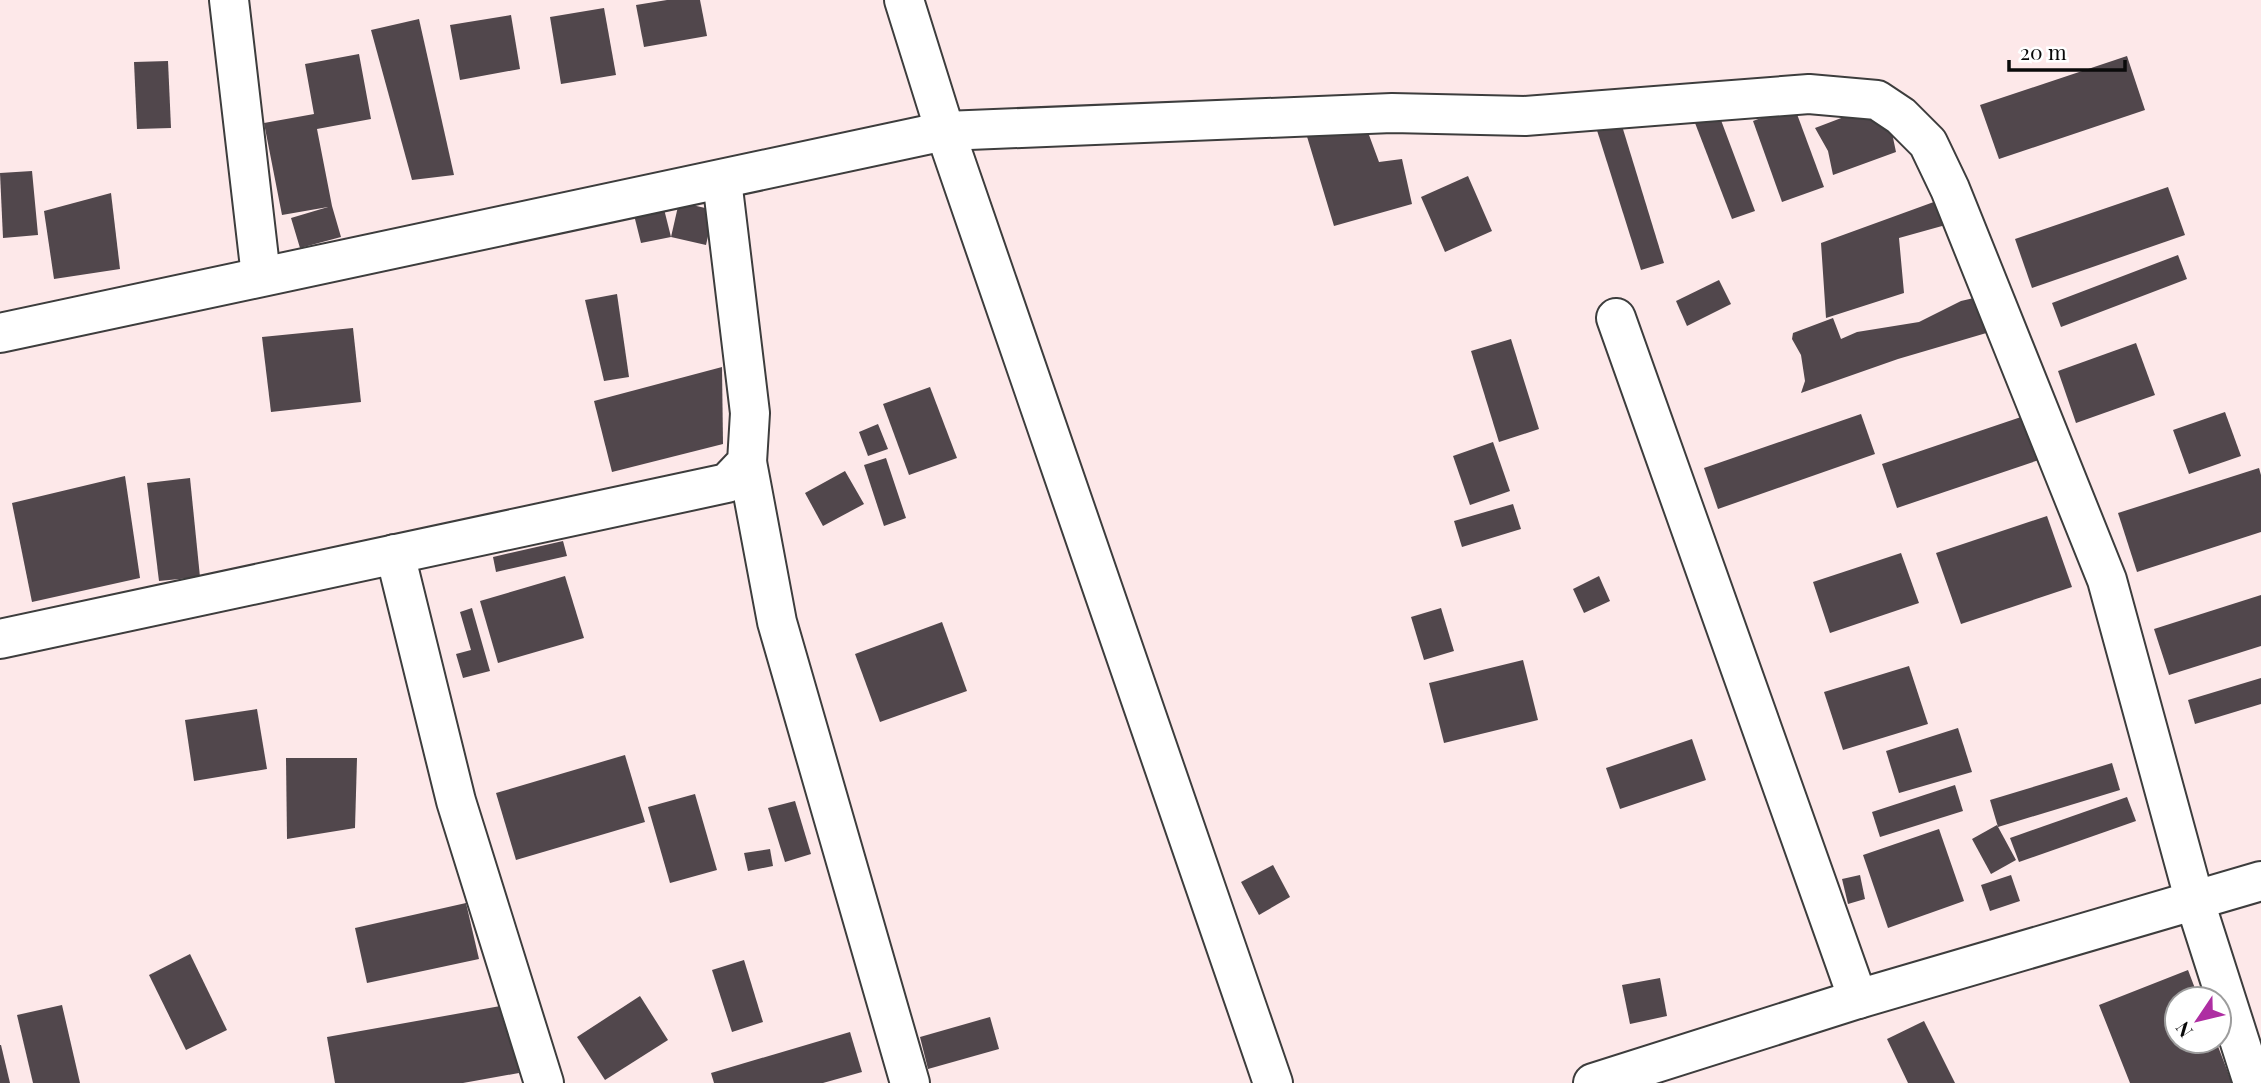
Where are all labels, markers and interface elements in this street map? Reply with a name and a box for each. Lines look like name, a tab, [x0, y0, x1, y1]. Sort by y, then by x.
scale bar	[2009, 28, 2124, 72]
text: 20 m	[2020, 37, 2067, 65]
north arrow	[2163, 985, 2233, 1055]
text: N	[2169, 1017, 2198, 1043]

